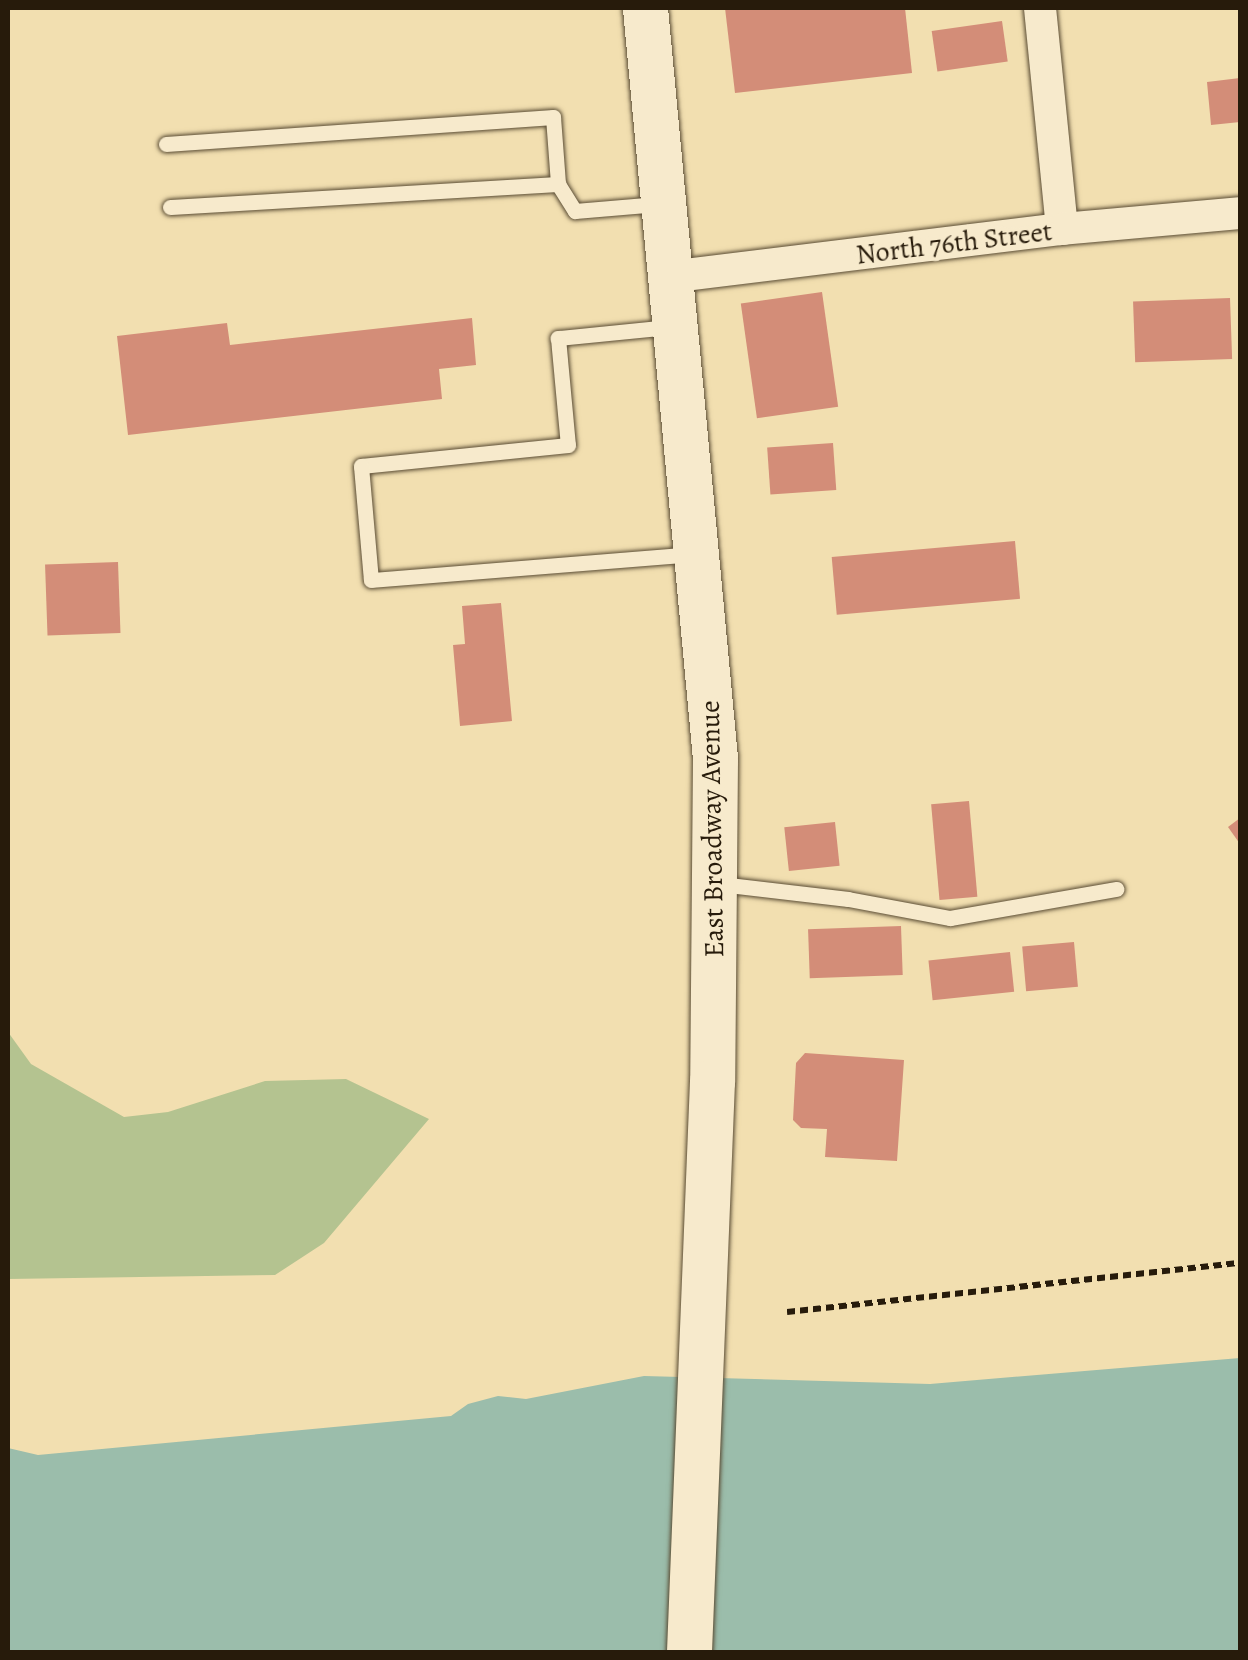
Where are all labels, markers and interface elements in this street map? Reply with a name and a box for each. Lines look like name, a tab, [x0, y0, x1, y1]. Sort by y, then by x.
street label: North 76th Street	[854, 214, 1054, 272]
street label: East Broadway Avenue	[693, 700, 731, 958]

